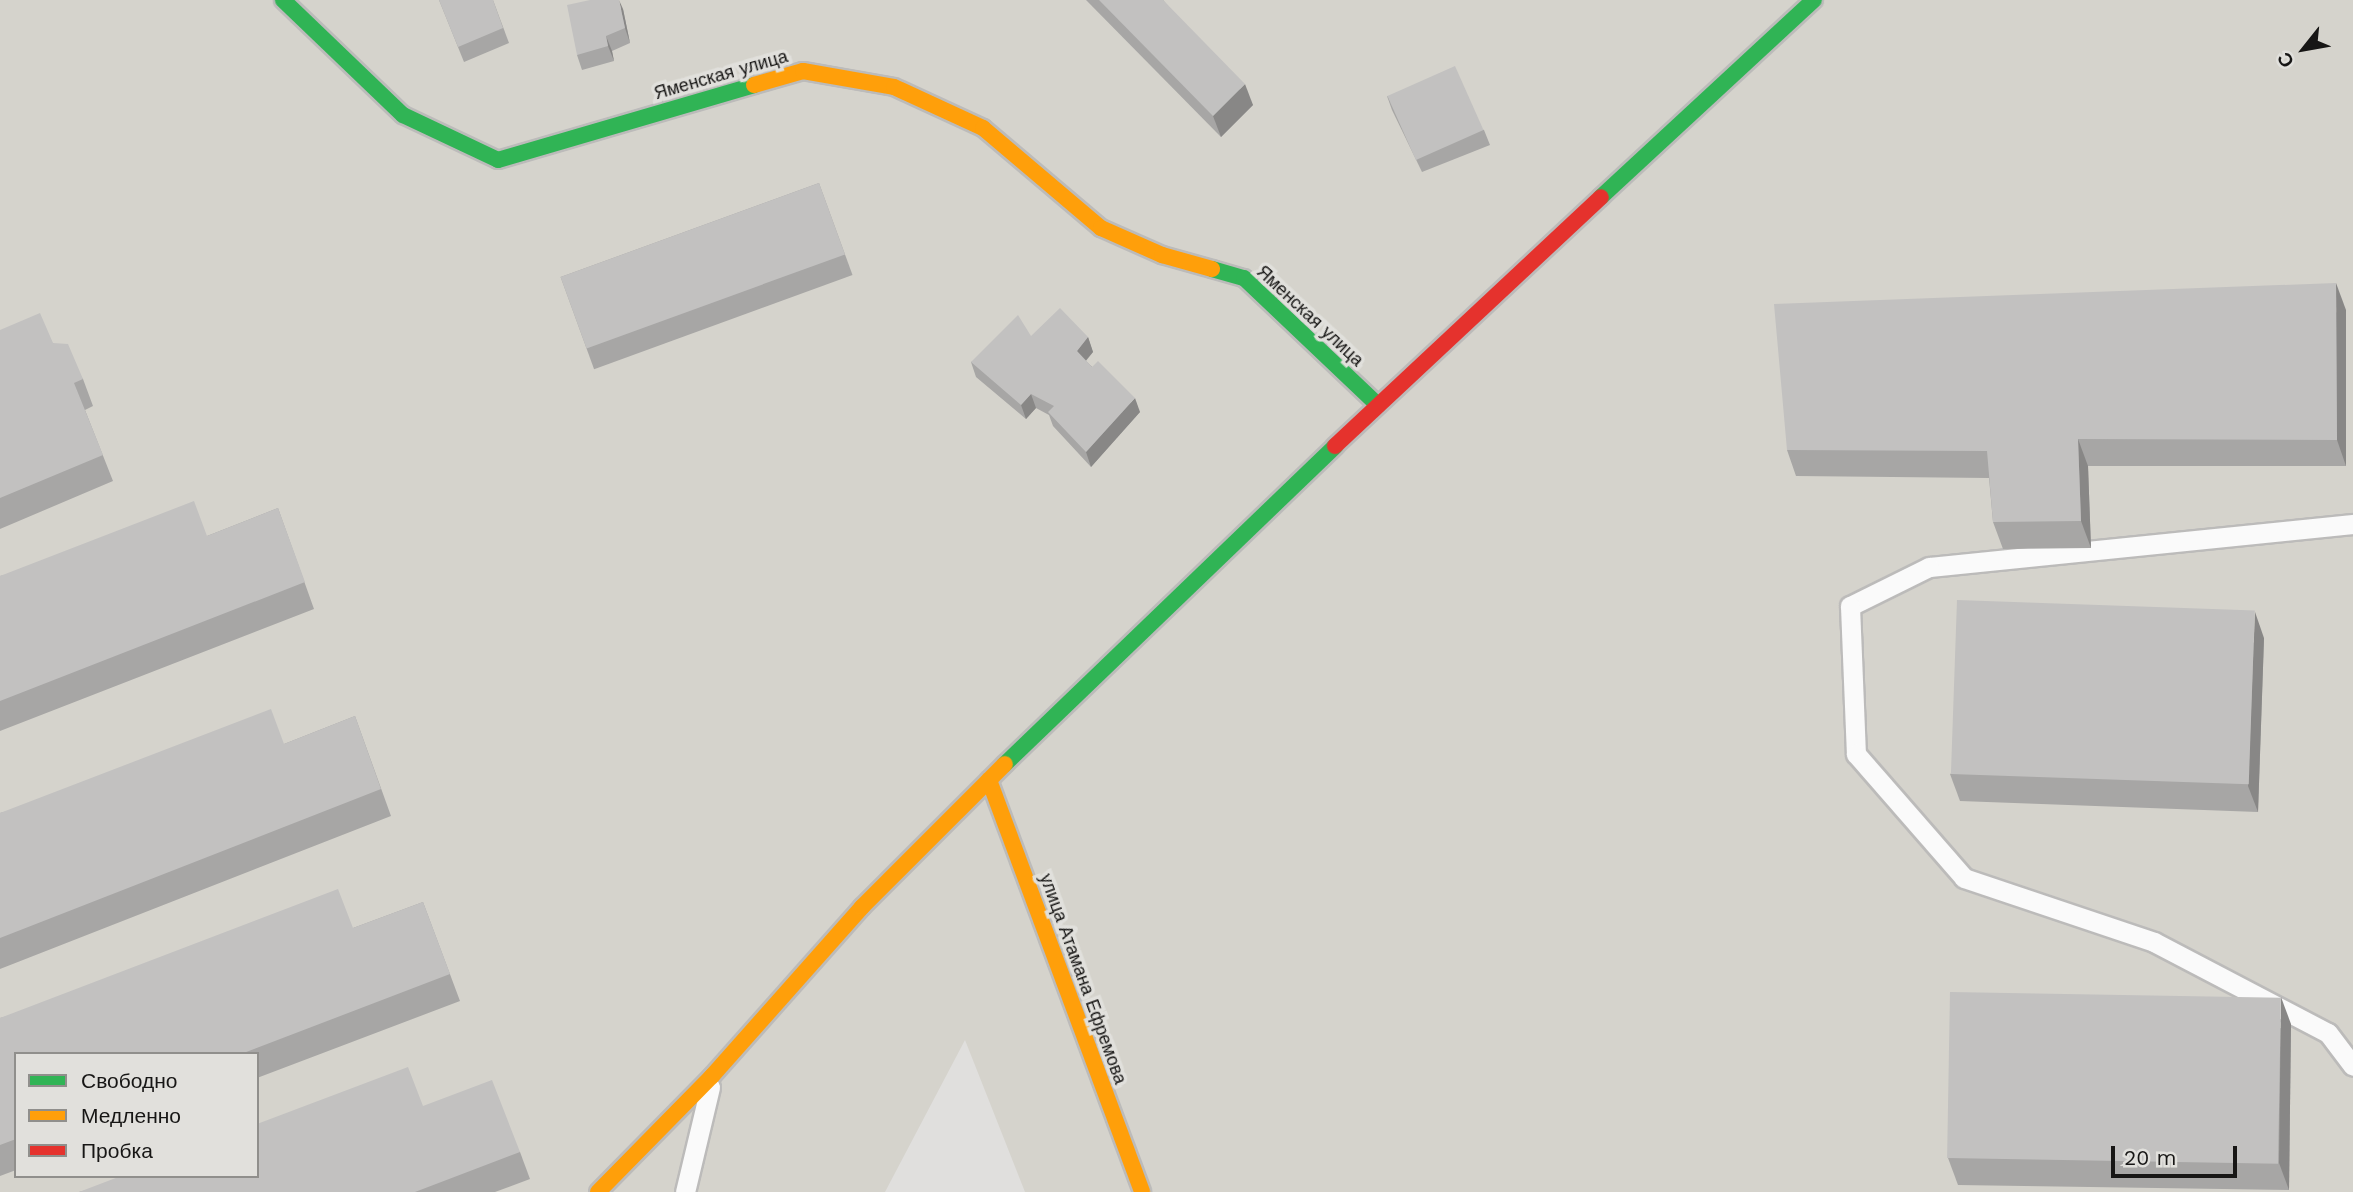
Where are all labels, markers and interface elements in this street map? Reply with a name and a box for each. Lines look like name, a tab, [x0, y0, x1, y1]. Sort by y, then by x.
north arrow	[2269, 14, 2339, 84]
street label: Яменская улица	[652, 46, 790, 104]
text: С	[2272, 48, 2299, 72]
street label: Яменская улица	[1252, 261, 1368, 371]
street label: улица Атамана Ефремова	[1035, 871, 1131, 1087]
legend	[14, 1052, 259, 1178]
text: Свободно	[81, 1068, 178, 1093]
text: Медленно	[81, 1103, 181, 1128]
scale bar	[2115, 1132, 2241, 1176]
text: Пробка	[81, 1138, 153, 1163]
text: 20 m	[2124, 1145, 2176, 1170]

